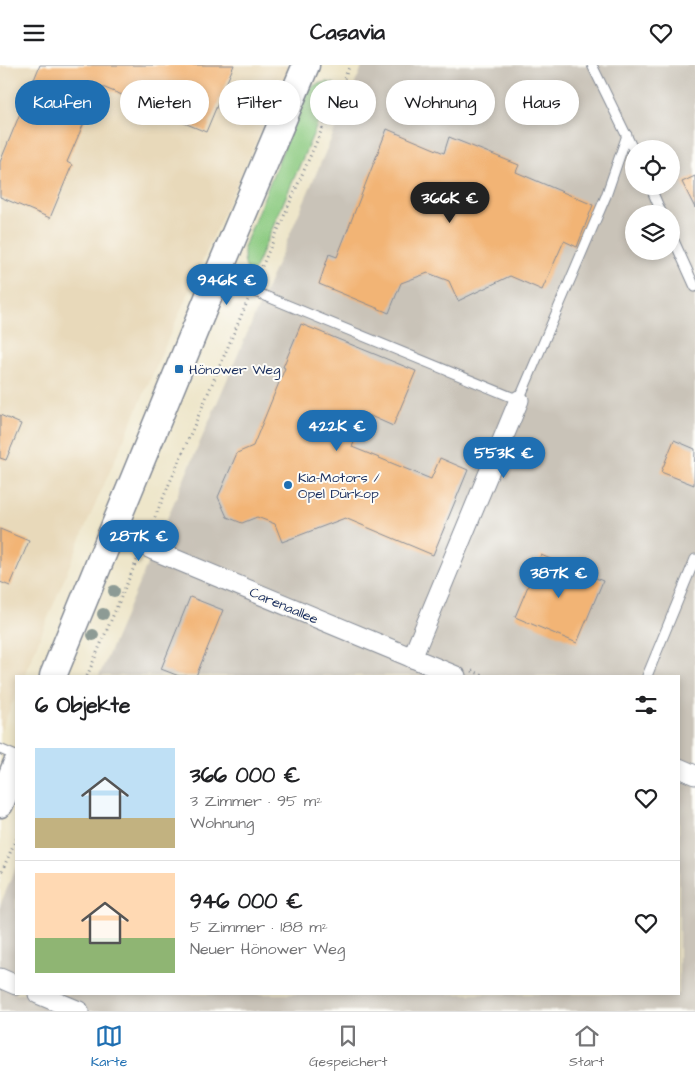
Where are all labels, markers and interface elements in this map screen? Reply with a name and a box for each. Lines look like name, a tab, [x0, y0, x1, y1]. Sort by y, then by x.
text: Casavia	[310, 17, 385, 48]
icon: menu	[20, 19, 48, 47]
icon: heart	[647, 19, 675, 47]
chip: Kaufen	[15, 80, 110, 125]
chip: Mieten	[120, 80, 209, 125]
chip: Filter	[219, 80, 300, 125]
chip: Neu	[310, 80, 376, 125]
chip: Wohnung	[386, 80, 495, 125]
chip: Haus	[505, 80, 579, 125]
map controls	[625, 140, 680, 260]
button: locate	[625, 140, 680, 195]
pin: 366K €	[409, 181, 491, 224]
text: 366K €	[421, 187, 479, 209]
button: layers	[625, 205, 680, 260]
pin: 946K €	[186, 263, 268, 306]
text: 946K €	[198, 269, 256, 291]
place label: Hönower Weg	[189, 360, 280, 380]
marker: Hönower Weg	[173, 363, 185, 375]
pin: 422K €	[296, 409, 378, 452]
text: 422K €	[308, 415, 366, 437]
pin: 553K €	[463, 437, 545, 479]
text: 553K €	[474, 442, 534, 464]
place label: Kia-Motors / Opel Dürkop	[298, 468, 380, 504]
marker: Kia-Motors / Opel Dürkop	[282, 479, 294, 491]
pin: 287K €	[98, 519, 180, 562]
text: 287K €	[110, 525, 168, 547]
pin: 387K €	[518, 557, 600, 599]
text: 387K €	[530, 562, 588, 584]
street label: Carenaallee	[246, 582, 322, 630]
text: 6 Objekte	[35, 691, 130, 720]
icon: filters	[632, 691, 660, 719]
text: 366 000 €	[190, 761, 300, 790]
icon: home	[75, 768, 135, 828]
icon: heart	[632, 784, 660, 812]
text: 3 Zimmer · 95 m²	[190, 790, 322, 812]
text: Wohnung	[190, 812, 254, 834]
text: 946 000 €	[190, 887, 303, 916]
icon: home	[75, 893, 135, 953]
icon: heart	[632, 909, 660, 937]
text: 5 Zimmer · 188 m²	[190, 916, 328, 938]
text: Neuer Hönower Weg	[190, 938, 345, 960]
tab: Karte	[91, 1022, 127, 1072]
tab: Gespeichert	[309, 1022, 387, 1072]
tab: Start	[569, 1022, 604, 1072]

